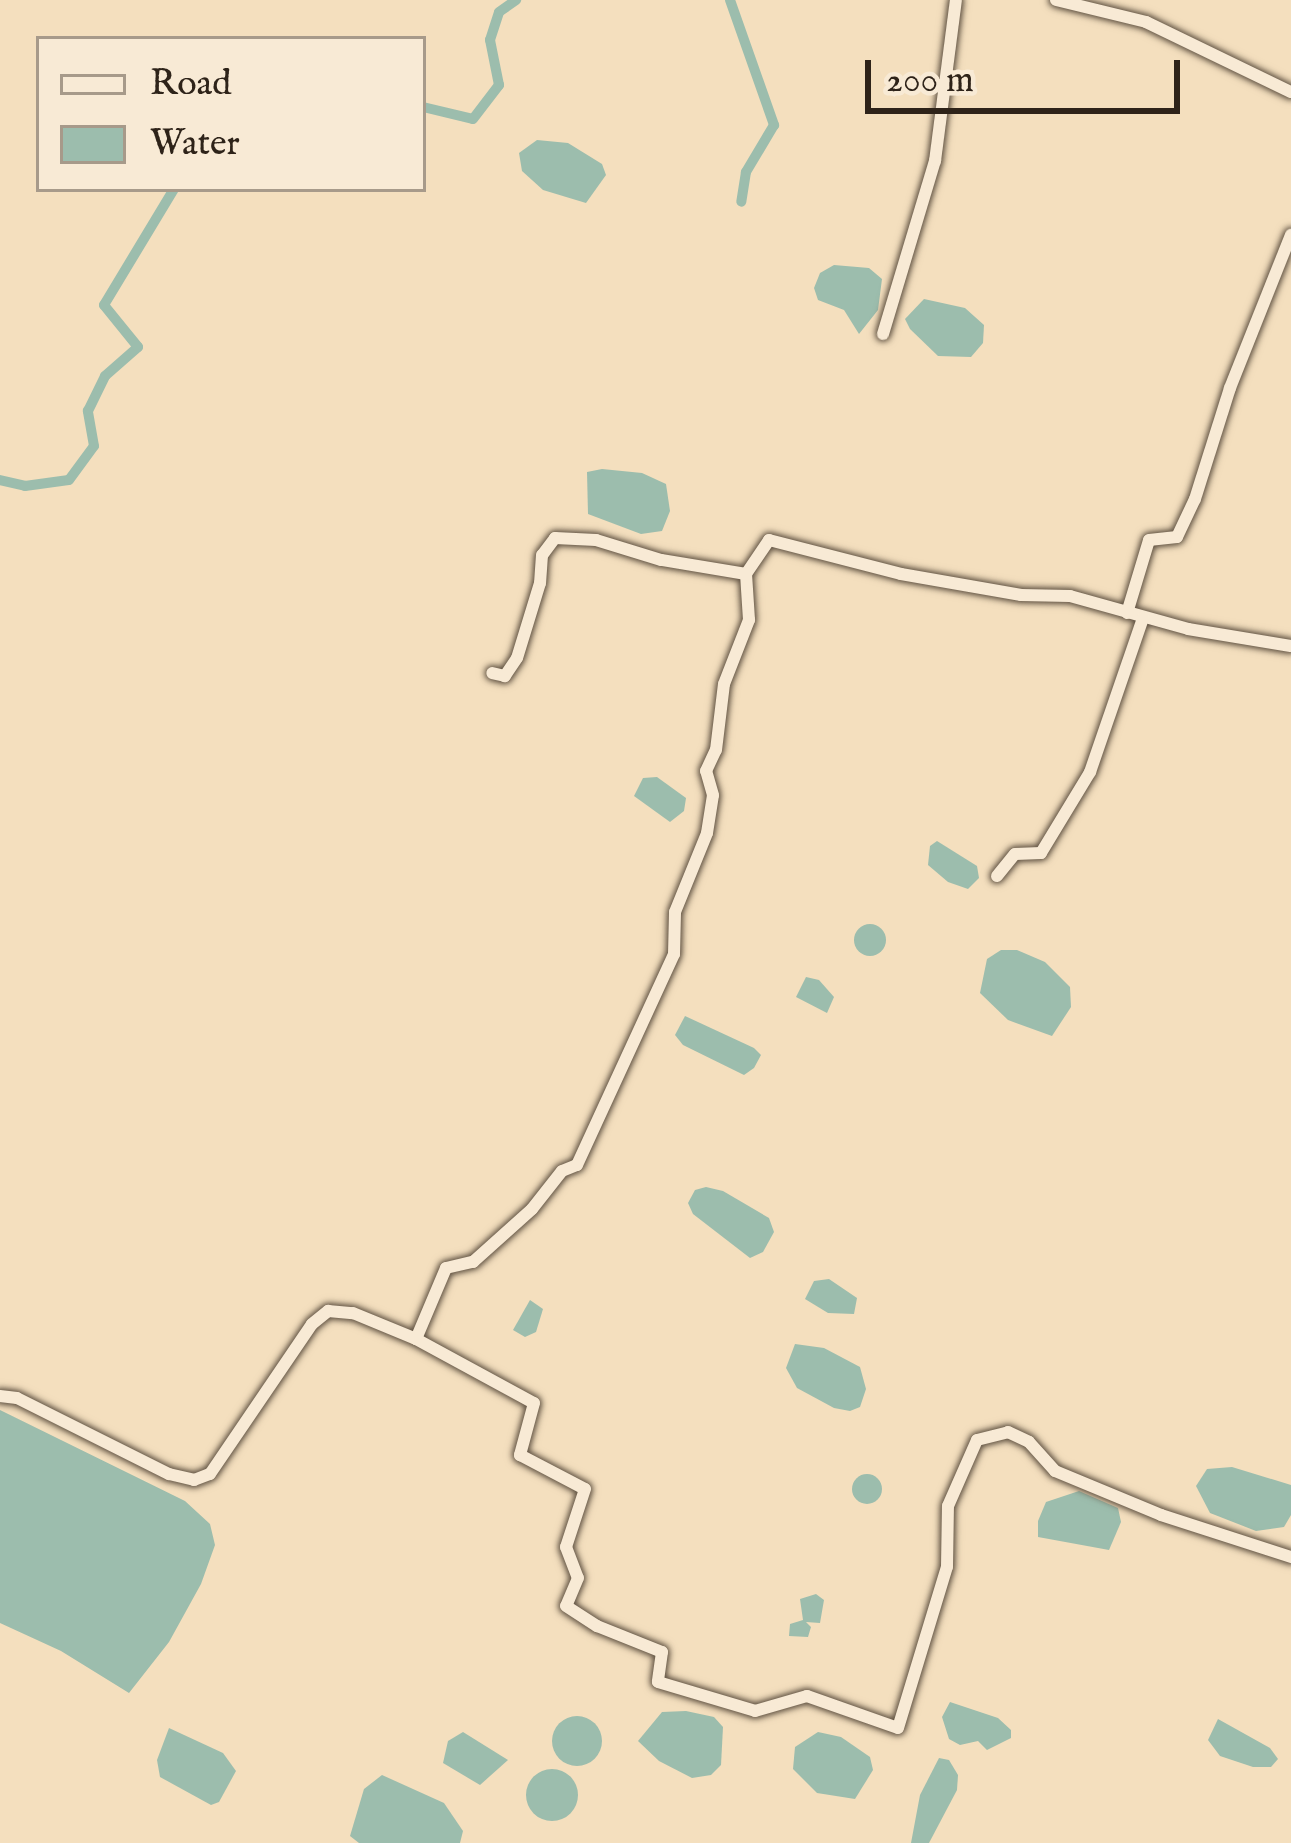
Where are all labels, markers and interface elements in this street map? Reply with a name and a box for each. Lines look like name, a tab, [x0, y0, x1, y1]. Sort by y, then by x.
legend	[36, 36, 426, 192]
scale bar	[871, 36, 1186, 110]
text: 200 m	[886, 58, 974, 104]
text: Road	[150, 61, 231, 107]
text: Water	[150, 121, 240, 167]

